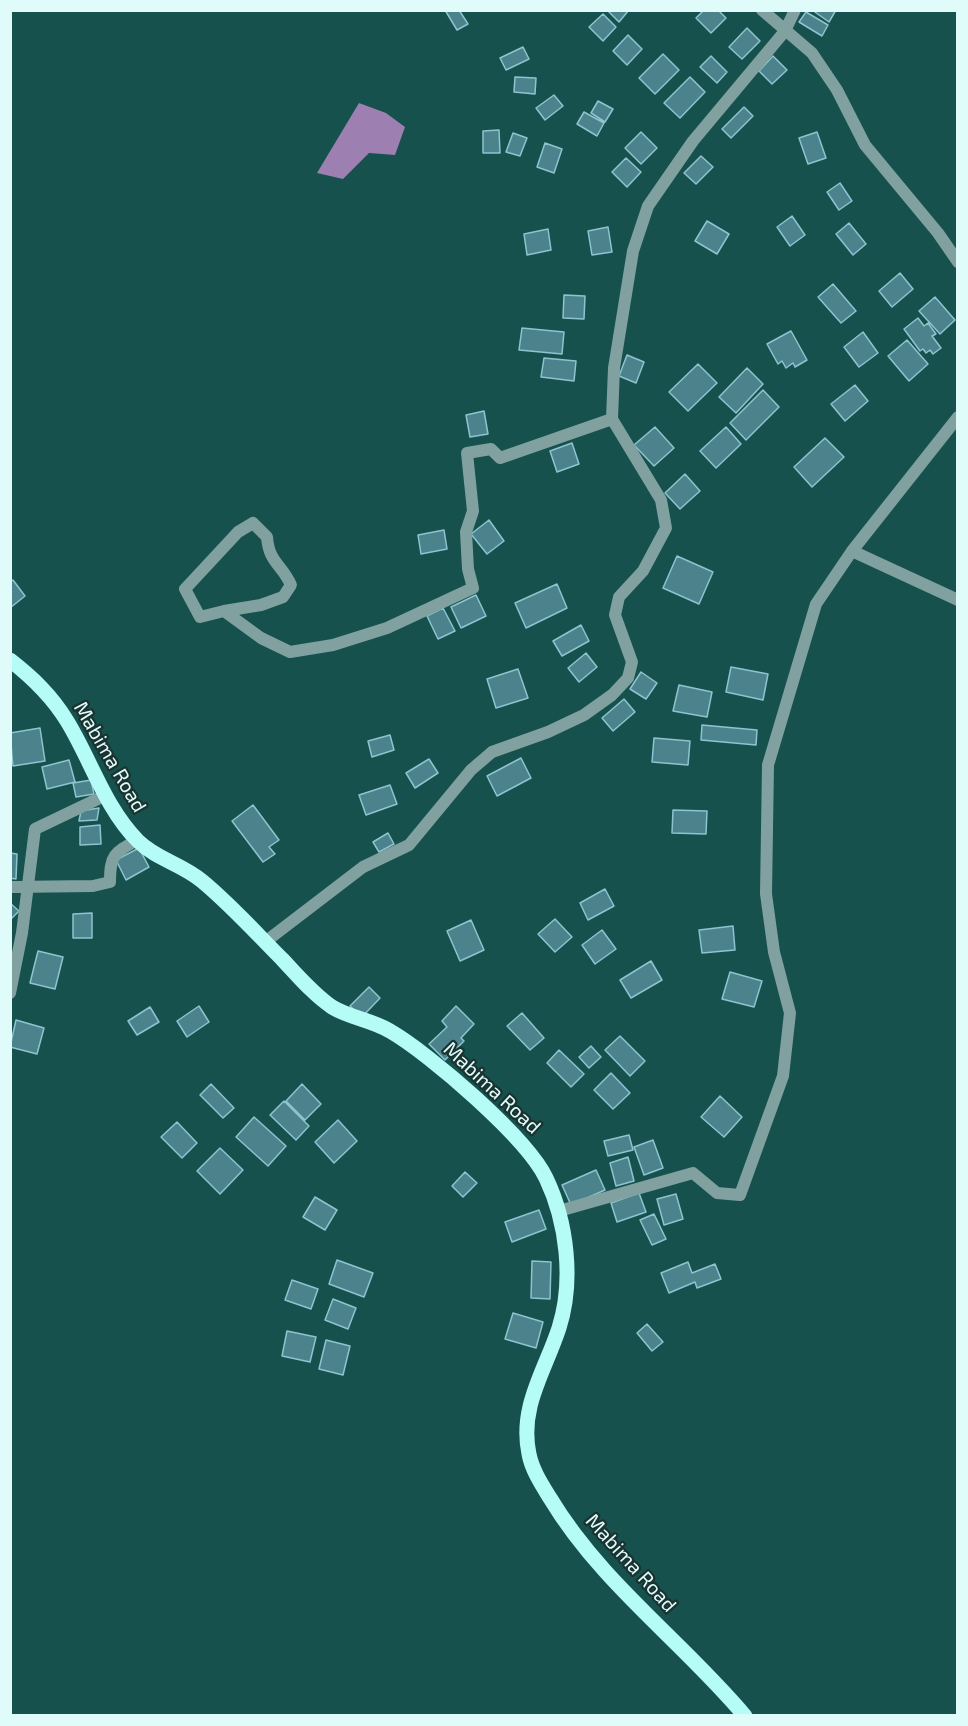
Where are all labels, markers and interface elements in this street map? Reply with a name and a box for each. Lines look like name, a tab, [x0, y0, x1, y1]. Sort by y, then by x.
street label: Mabima Road	[69, 697, 151, 817]
street label: Mabima Road	[439, 1037, 545, 1139]
street label: Mabima Road	[581, 1509, 681, 1617]

